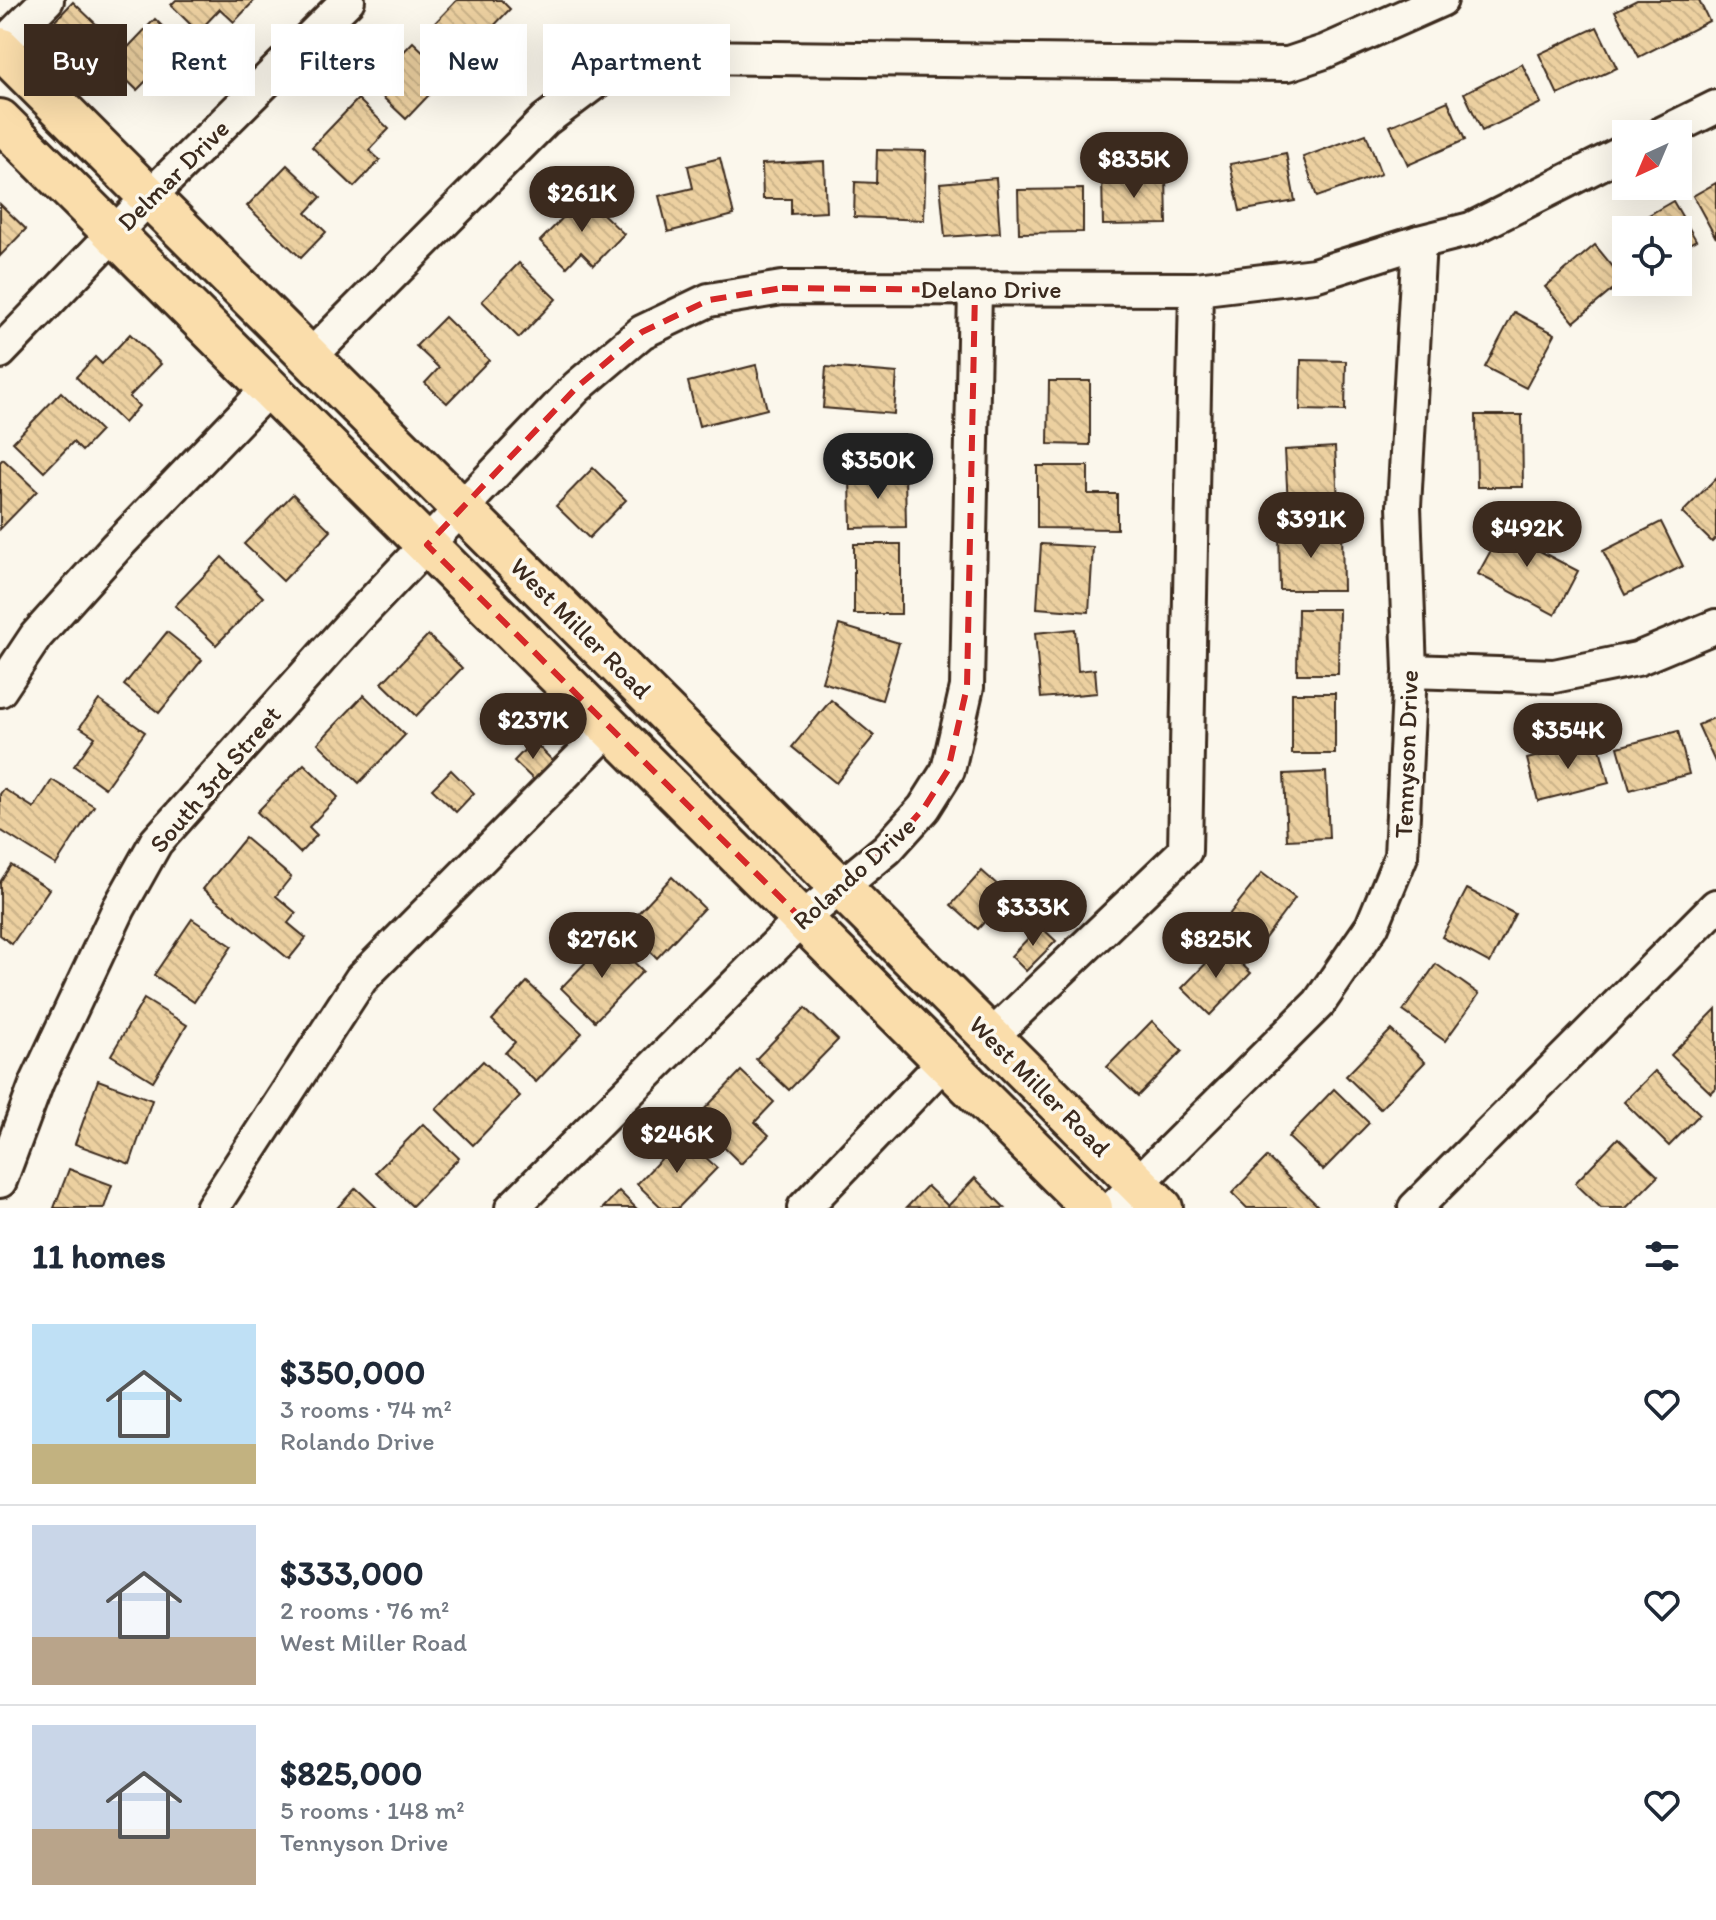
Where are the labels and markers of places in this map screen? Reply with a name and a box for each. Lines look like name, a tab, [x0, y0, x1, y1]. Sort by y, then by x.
pin: $835K	[1078, 132, 1190, 200]
pin: $261K	[526, 166, 638, 234]
pin: $350K	[822, 433, 934, 501]
pin: $391K	[1255, 492, 1367, 560]
pin: $492K	[1471, 501, 1583, 569]
pin: $237K	[477, 693, 589, 761]
pin: $354K	[1512, 703, 1624, 771]
pin: $333K	[977, 880, 1089, 948]
pin: $276K	[546, 912, 658, 980]
pin: $825K	[1160, 912, 1272, 980]
pin: $246K	[621, 1107, 733, 1175]

